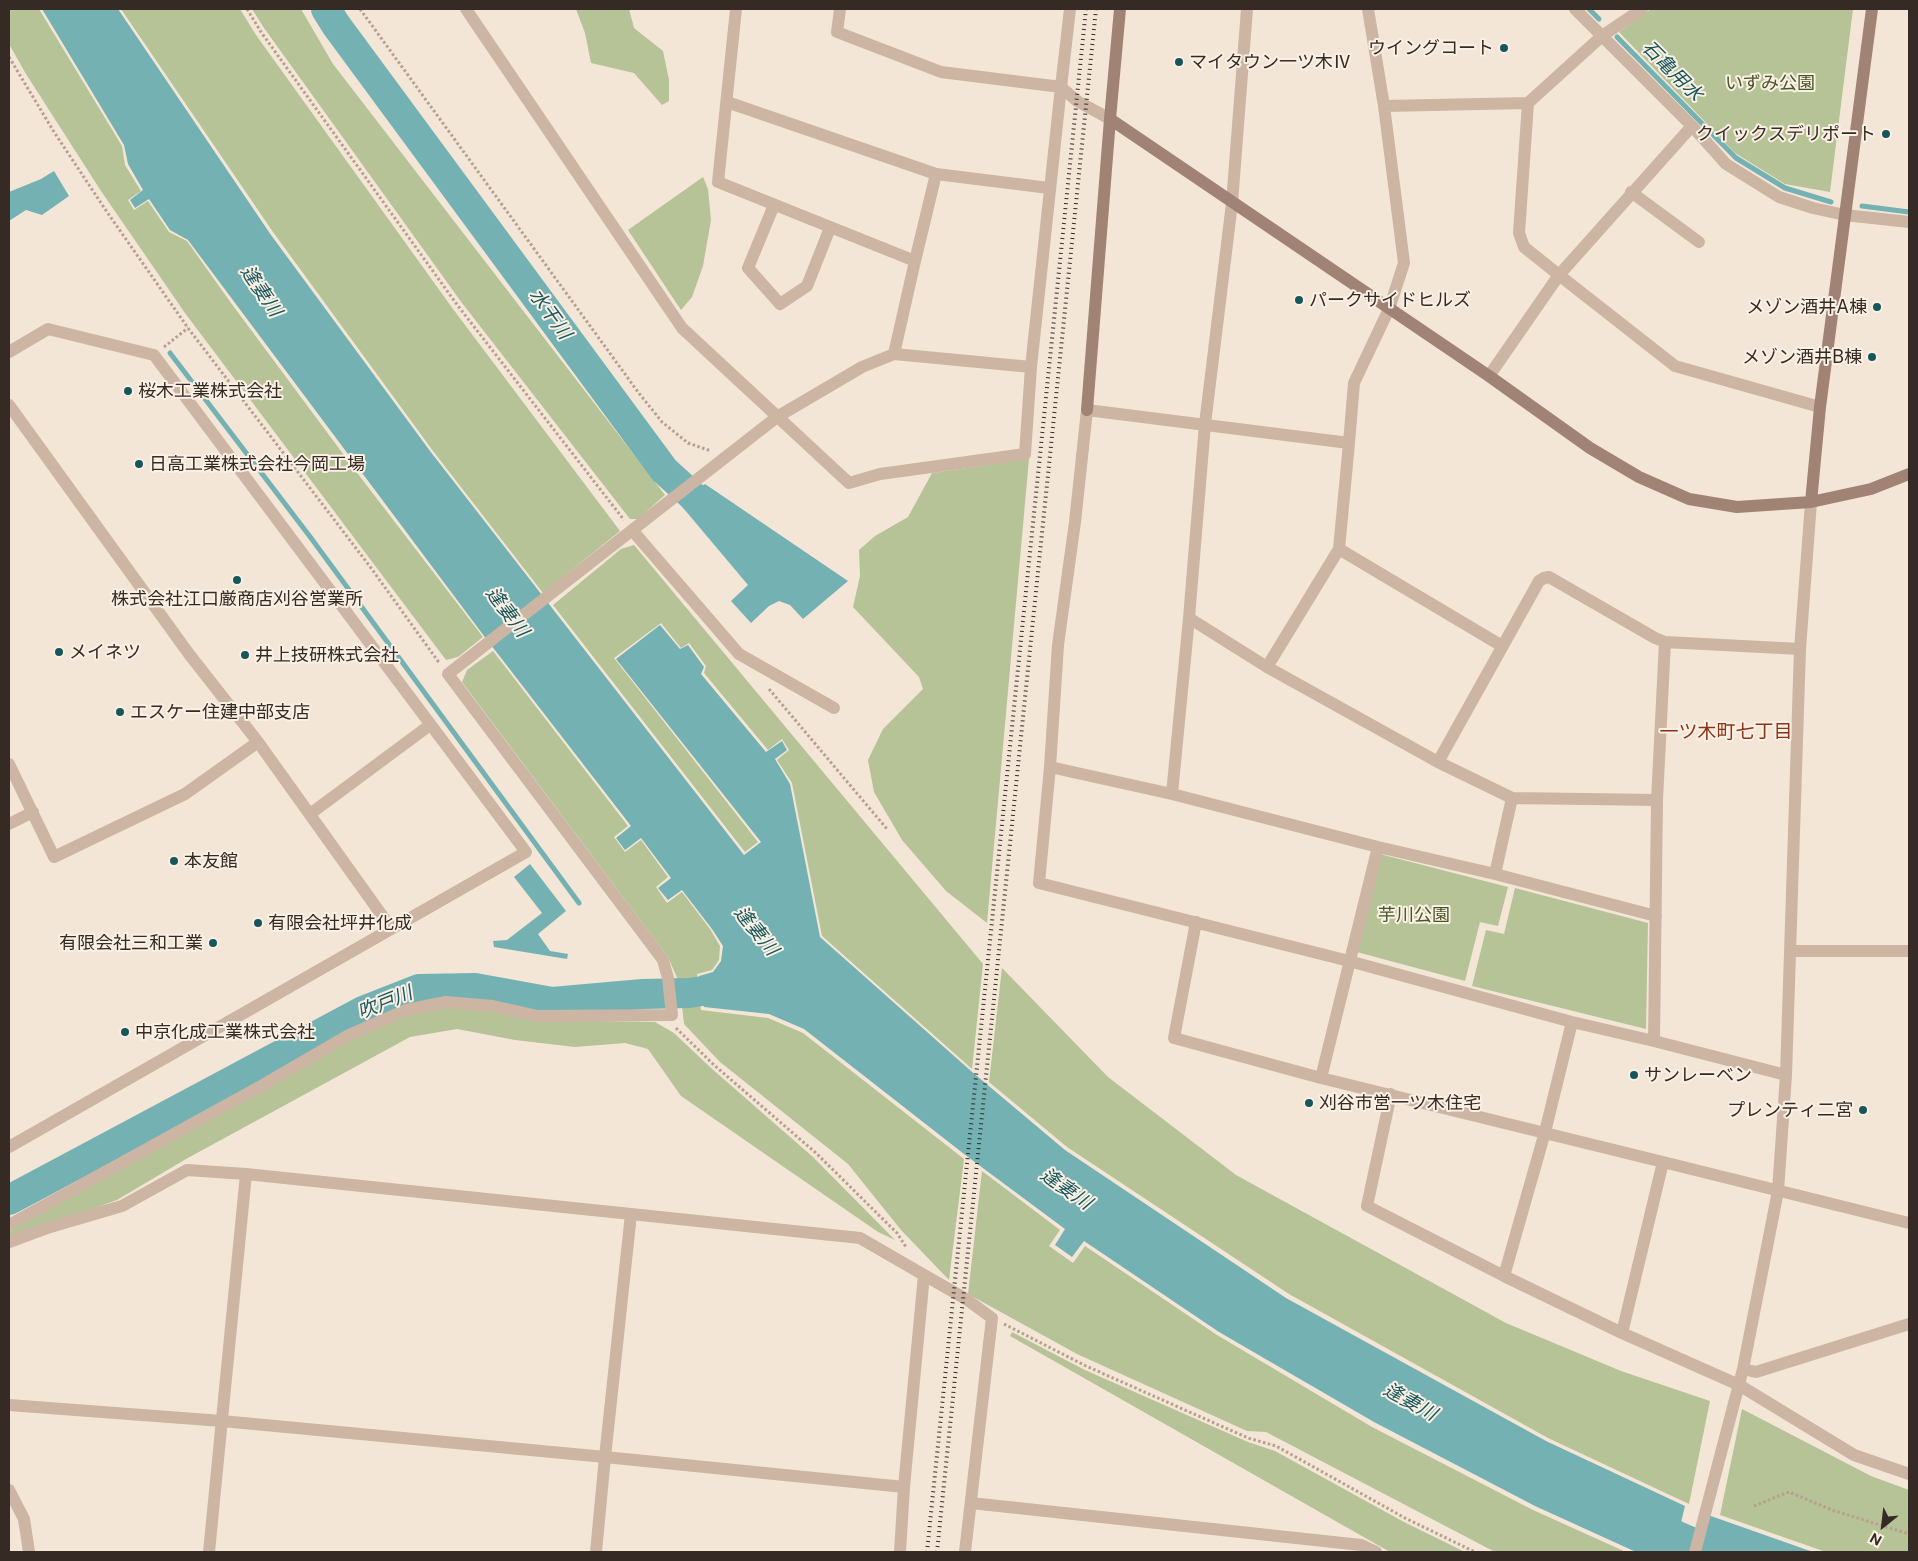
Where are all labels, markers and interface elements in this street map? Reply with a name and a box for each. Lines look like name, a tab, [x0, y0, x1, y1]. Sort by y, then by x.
water label: 石亀用水	[1637, 36, 1707, 106]
place label: ウイングコート	[1368, 37, 1494, 59]
marker: ウイングコート	[1498, 42, 1510, 54]
place label: マイタウン一ツ木Ⅳ	[1189, 51, 1351, 73]
marker: マイタウン一ツ木Ⅳ	[1173, 56, 1185, 68]
park label: いずみ公園	[1725, 72, 1815, 94]
place label: クイックスデリポート	[1696, 123, 1876, 145]
marker: クイックスデリポート	[1880, 128, 1892, 140]
water label: 逢妻川	[236, 261, 286, 321]
water label: 水干川	[524, 284, 576, 344]
place label: パークサイドヒルズ	[1309, 289, 1471, 311]
marker: パークサイドヒルズ	[1293, 294, 1305, 306]
place label: メゾン酒井A棟	[1746, 296, 1867, 318]
marker: メゾン酒井A棟	[1871, 301, 1883, 313]
place label: メゾン酒井B棟	[1742, 346, 1862, 368]
marker: メゾン酒井B棟	[1866, 351, 1878, 363]
place label: 桜木工業株式会社	[138, 380, 282, 402]
marker: 桜木工業株式会社	[122, 385, 134, 397]
place label: 日高工業株式会社今岡工場	[149, 453, 365, 475]
marker: 日高工業株式会社今岡工場	[133, 458, 145, 470]
marker: 株式会社江口厳商店刈谷営業所	[231, 574, 243, 586]
water label: 逢妻川	[481, 582, 533, 642]
place label: 株式会社江口厳商店刈谷営業所	[111, 588, 363, 610]
place label: メイネツ	[69, 641, 141, 663]
place label: 井上技研株式会社	[255, 644, 399, 666]
marker: メイネツ	[53, 646, 65, 658]
marker: 井上技研株式会社	[239, 649, 251, 661]
place label: エスケー住建中部支店	[130, 701, 310, 723]
marker: エスケー住建中部支店	[114, 706, 126, 718]
district label: 一ツ木町七丁目	[1660, 721, 1792, 743]
place label: 本友館	[184, 850, 238, 872]
marker: 本友館	[168, 855, 180, 867]
water label: 逢妻川	[729, 902, 783, 960]
park label: 芋川公園	[1378, 904, 1450, 926]
place label: 有限会社坪井化成	[268, 912, 412, 934]
marker: 有限会社坪井化成	[252, 917, 264, 929]
place label: 有限会社三和工業	[59, 932, 203, 954]
marker: 有限会社三和工業	[207, 937, 219, 949]
water label: 吹戸川	[354, 982, 416, 1024]
place label: 中京化成工業株式会社	[135, 1021, 315, 1043]
marker: 中京化成工業株式会社	[119, 1026, 131, 1038]
place label: サンレーベン	[1644, 1064, 1752, 1086]
marker: サンレーベン	[1628, 1069, 1640, 1081]
place label: 刈谷市営一ツ木住宅	[1319, 1092, 1481, 1114]
marker: 刈谷市営一ツ木住宅	[1303, 1097, 1315, 1109]
place label: プレンティ二宮	[1727, 1099, 1853, 1121]
marker: プレンティ二宮	[1857, 1104, 1869, 1116]
water label: 逢妻川	[1036, 1163, 1096, 1215]
water label: 逢妻川	[1380, 1378, 1440, 1426]
north arrow	[1858, 1501, 1908, 1551]
text: N	[1867, 1529, 1884, 1549]

